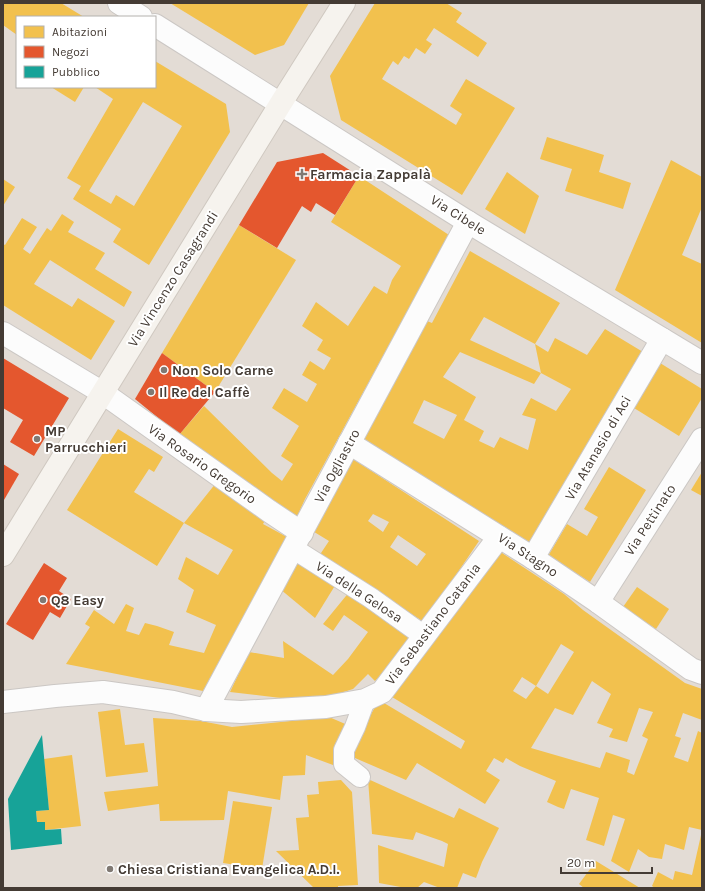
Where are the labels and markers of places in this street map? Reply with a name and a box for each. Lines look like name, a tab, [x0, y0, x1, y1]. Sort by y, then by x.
place label: Farmacia Zappalà	[310, 166, 431, 183]
marker: Farmacia Zappalà	[297, 169, 307, 179]
place label: Non Solo Carne	[172, 362, 274, 379]
marker: Non Solo Carne	[159, 365, 169, 375]
place label: Il Re del Caffè	[159, 384, 250, 401]
marker: Il Re del Caffè	[146, 387, 156, 397]
place label: MP Parrucchieri	[45, 423, 127, 456]
marker: MP Parrucchieri	[32, 434, 42, 444]
place label: Q8 Easy	[51, 592, 104, 609]
marker: Q8 Easy	[38, 595, 48, 605]
place label: Chiesa Cristiana Evangelica A.D.I.	[118, 861, 339, 878]
marker: Chiesa Cristiana Evangelica A.D.I.	[105, 864, 115, 874]

